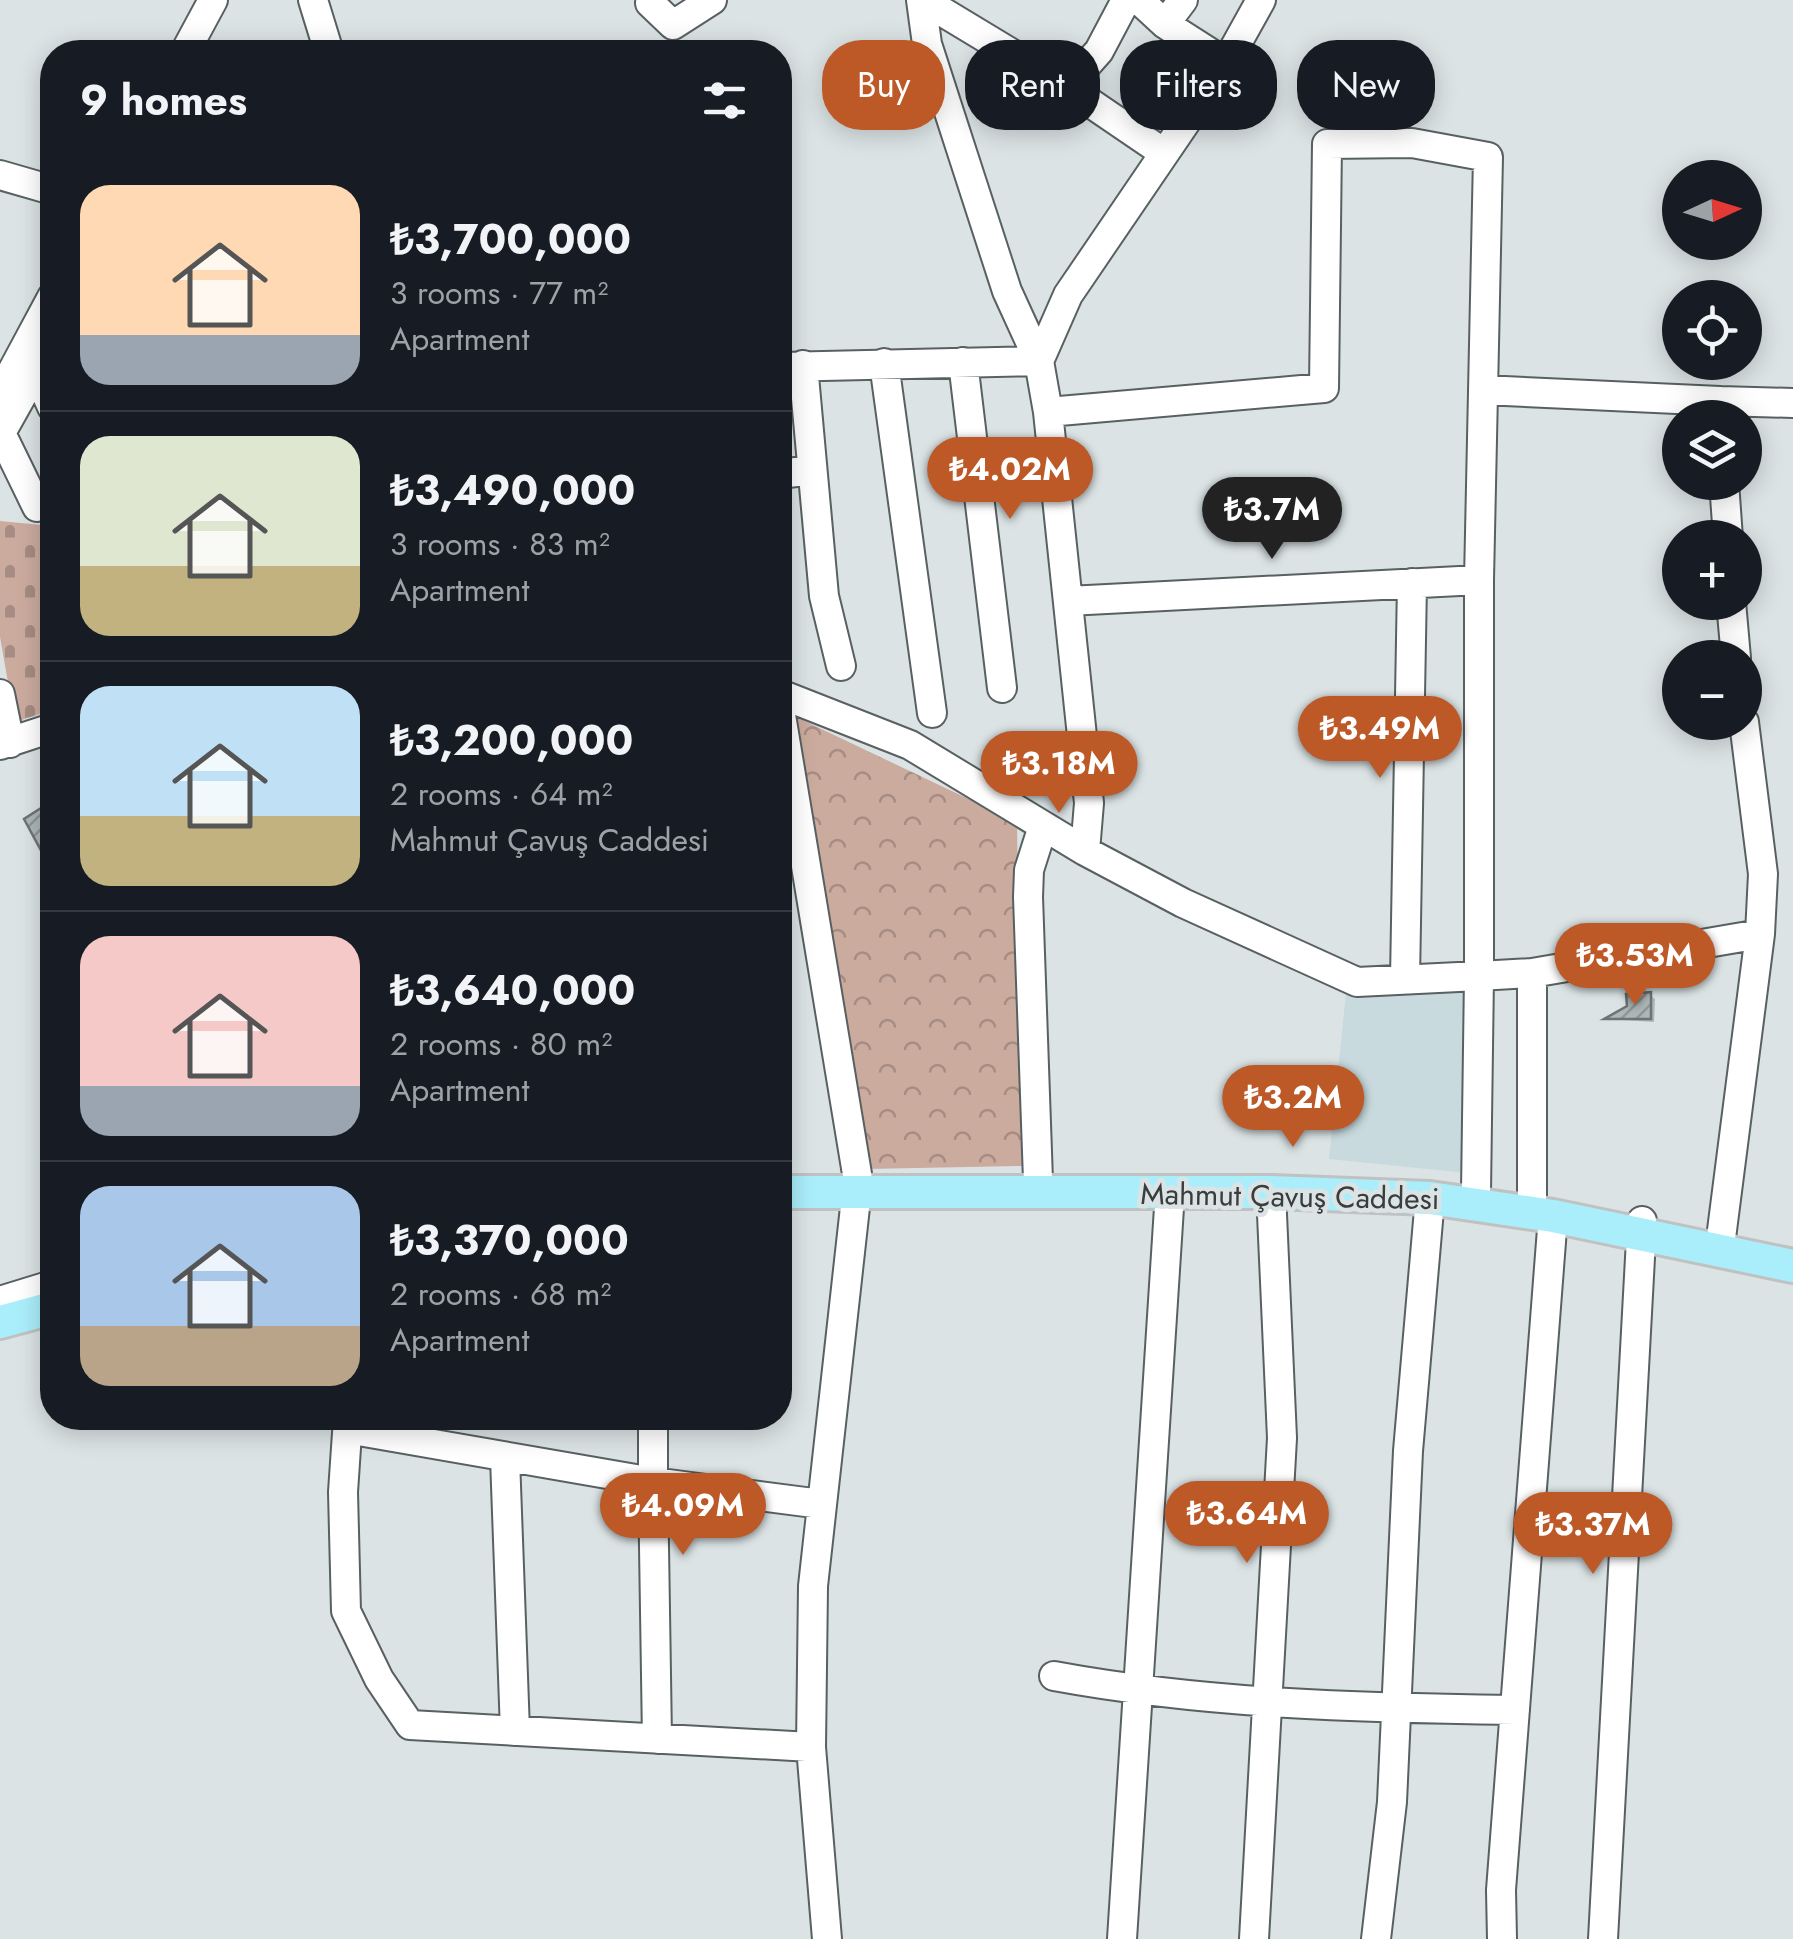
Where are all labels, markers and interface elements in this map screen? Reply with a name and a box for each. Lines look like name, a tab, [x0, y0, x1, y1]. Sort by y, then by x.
chip: Buy	[822, 40, 945, 130]
chip: Rent	[965, 40, 1100, 130]
chip: Filters	[1120, 40, 1277, 130]
chip: New	[1297, 40, 1435, 130]
text: 9 homes	[80, 70, 247, 131]
icon: filters	[697, 73, 752, 128]
north arrow	[1662, 160, 1762, 260]
map controls	[1662, 160, 1762, 740]
text: ₺3,700,000	[390, 209, 631, 270]
icon: home	[160, 225, 280, 345]
text: 3 rooms · 77 m²	[390, 270, 608, 316]
button: locate	[1662, 280, 1762, 380]
text: Apartment	[390, 316, 529, 362]
button: layers	[1662, 400, 1762, 500]
pin: ₺4.02M	[929, 437, 1091, 522]
text: ₺4.02M	[949, 446, 1071, 492]
text: ₺3,490,000	[390, 460, 635, 521]
icon: home	[160, 476, 280, 596]
pin: ₺3.7M	[1202, 477, 1342, 562]
text: ₺3.7M	[1224, 486, 1320, 532]
button: +	[1662, 520, 1762, 620]
text: 3 rooms · 83 m²	[390, 521, 610, 567]
text: Apartment	[390, 567, 529, 613]
button: −	[1662, 640, 1762, 740]
pin: ₺3.49M	[1299, 696, 1461, 781]
text: ₺3.49M	[1320, 705, 1440, 751]
text: ₺3,200,000	[390, 710, 633, 771]
icon: home	[160, 726, 280, 846]
pin: ₺3.18M	[978, 731, 1140, 816]
text: ₺3.18M	[1003, 740, 1115, 786]
text: 2 rooms · 64 m²	[390, 771, 613, 817]
text: Mahmut Çavuş Caddesi	[390, 817, 709, 863]
pin: ₺3.53M	[1554, 923, 1716, 1008]
text: ₺3.53M	[1576, 932, 1694, 978]
text: ₺3,640,000	[390, 960, 635, 1021]
icon: home	[160, 976, 280, 1096]
text: 2 rooms · 80 m²	[390, 1021, 612, 1067]
pin: ₺3.2M	[1223, 1065, 1363, 1150]
text: Apartment	[390, 1067, 529, 1113]
text: ₺3.2M	[1244, 1074, 1342, 1120]
street label: Mahmut Çavuş Caddesi	[1140, 1172, 1440, 1220]
text: ₺3,370,000	[390, 1210, 629, 1271]
icon: home	[160, 1226, 280, 1346]
text: 2 rooms · 68 m²	[390, 1271, 611, 1317]
text: Apartment	[390, 1317, 529, 1363]
pin: ₺4.09M	[602, 1473, 764, 1558]
pin: ₺3.64M	[1166, 1481, 1328, 1566]
text: ₺4.09M	[622, 1482, 744, 1528]
text: ₺3.64M	[1187, 1490, 1307, 1536]
pin: ₺3.37M	[1512, 1492, 1674, 1577]
text: ₺3.37M	[1535, 1501, 1651, 1547]

